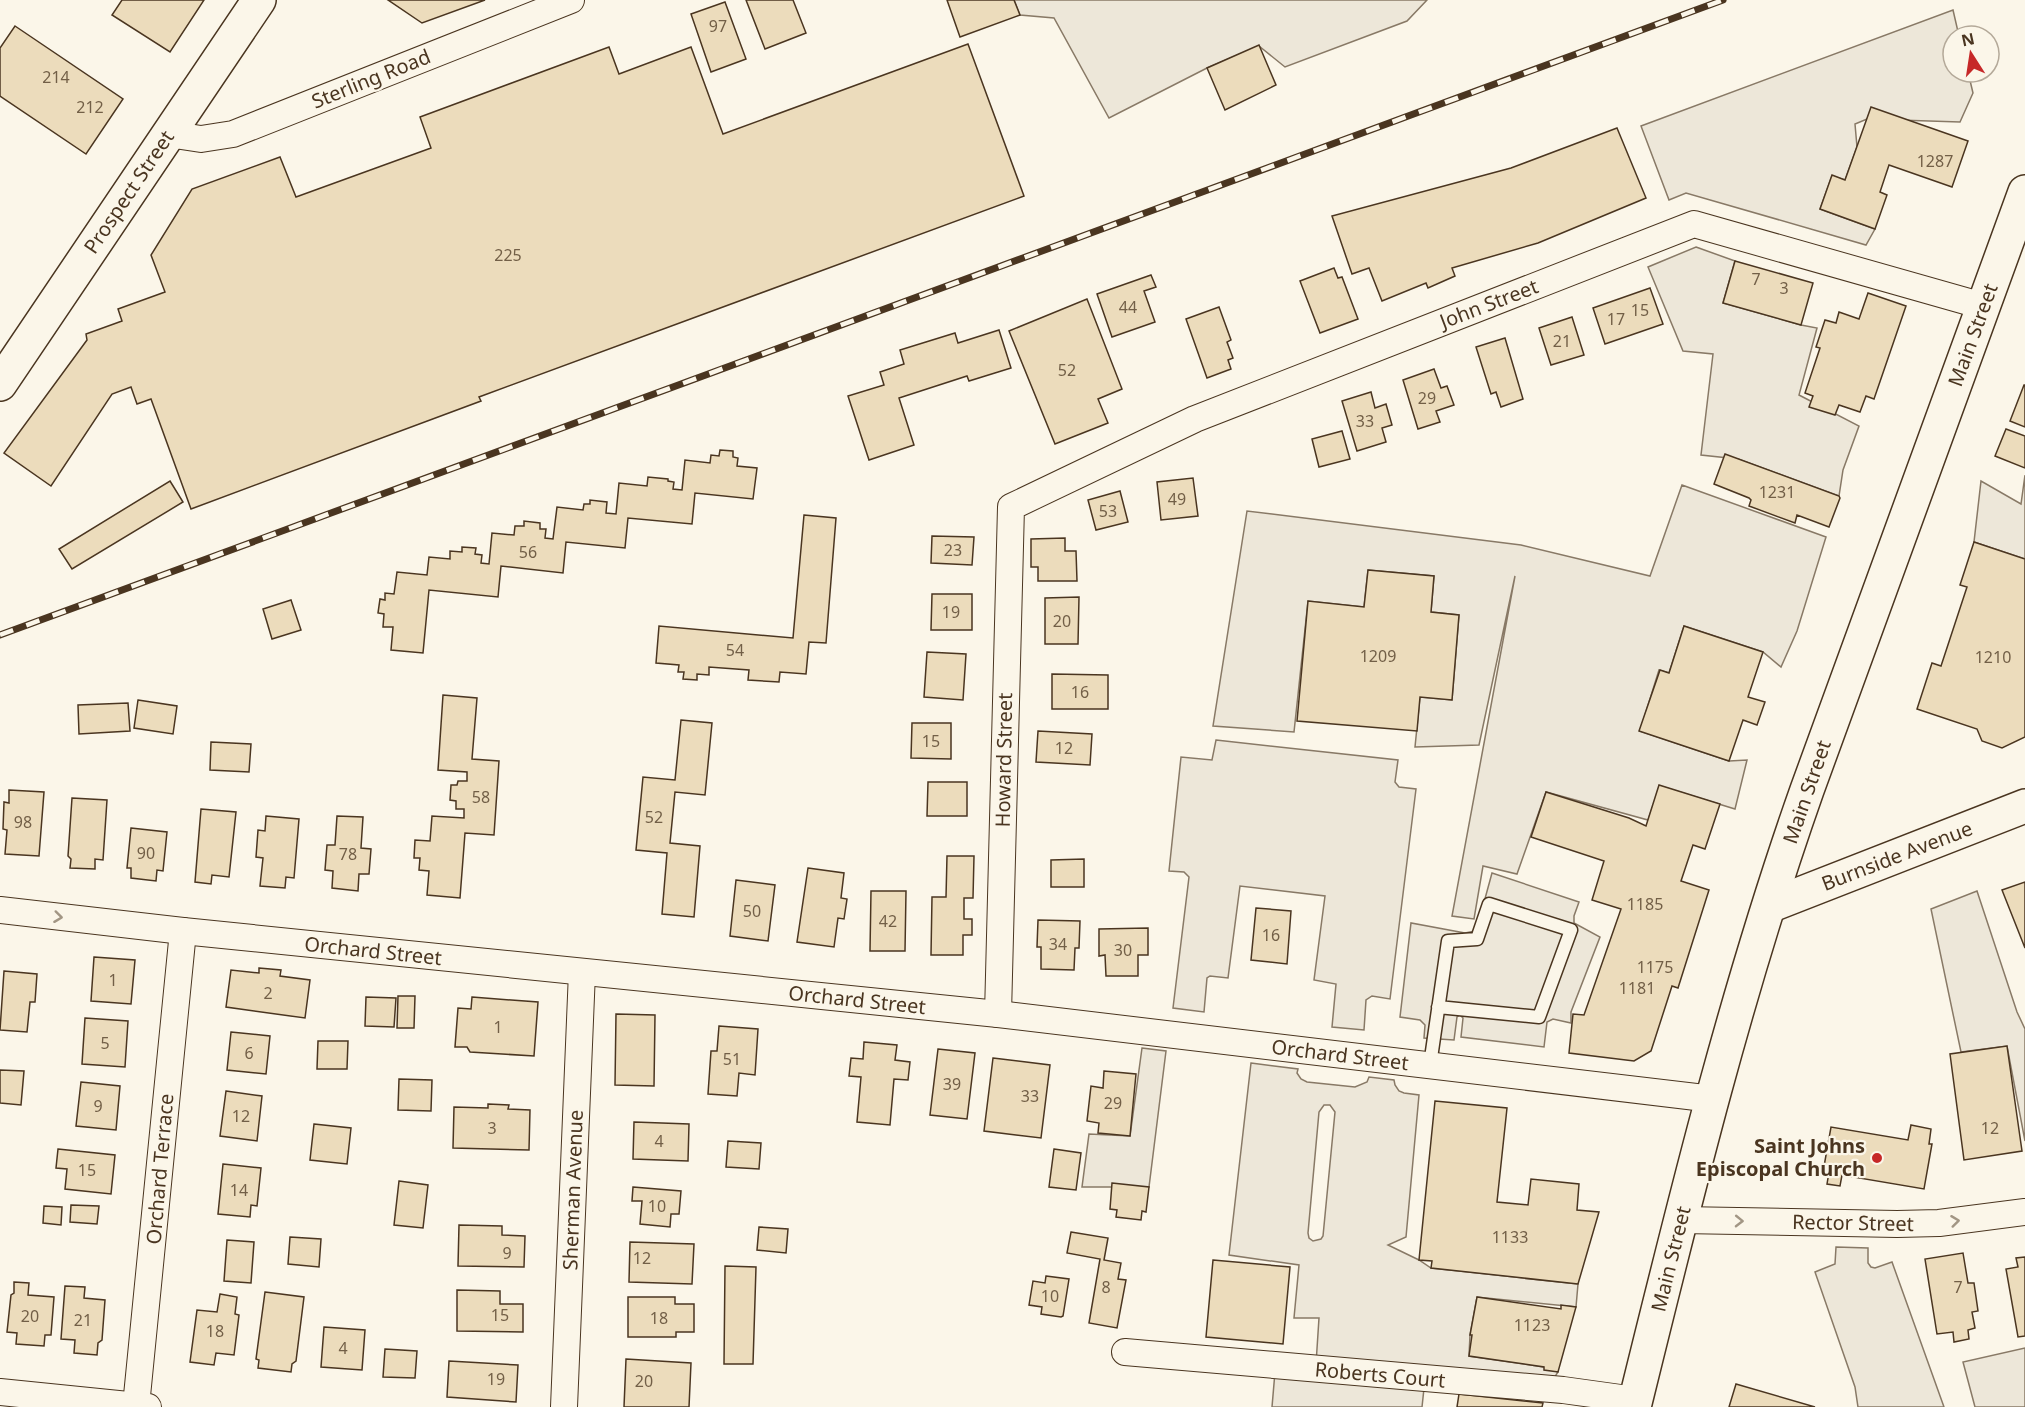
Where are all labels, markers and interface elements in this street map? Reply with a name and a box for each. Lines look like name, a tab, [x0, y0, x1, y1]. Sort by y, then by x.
house number: 97	[709, 15, 727, 37]
north arrow	[1941, 24, 2001, 84]
text: N	[1959, 27, 1977, 51]
street label: Sterling Road	[307, 42, 434, 115]
house number: 214	[42, 66, 70, 88]
house number: 212	[76, 96, 104, 118]
street label: Prospect Street	[77, 125, 180, 259]
house number: 1287	[1917, 150, 1953, 172]
house number: 225	[494, 244, 522, 266]
house number: 7	[1751, 268, 1761, 290]
street label: John Street	[1434, 272, 1542, 335]
house number: 3	[1779, 277, 1789, 299]
street label: Main Street	[1941, 280, 2004, 390]
house number: 44	[1119, 296, 1137, 318]
house number: 15	[1631, 299, 1649, 321]
house number: 17	[1607, 308, 1625, 330]
house number: 21	[1553, 330, 1571, 352]
house number: 52	[1058, 359, 1076, 381]
house number: 29	[1418, 387, 1436, 409]
house number: 33	[1356, 410, 1374, 432]
house number: 1231	[1759, 481, 1795, 503]
house number: 49	[1168, 488, 1186, 510]
house number: 53	[1099, 500, 1117, 522]
house number: 23	[944, 539, 962, 561]
house number: 56	[519, 541, 537, 563]
house number: 19	[942, 601, 960, 623]
house number: 20	[1053, 610, 1071, 632]
house number: 54	[726, 639, 744, 661]
house number: 1209	[1360, 645, 1396, 667]
house number: 1210	[1975, 646, 2011, 668]
house number: 16	[1071, 681, 1089, 703]
street label: Howard Street	[989, 692, 1018, 828]
house number: 15	[922, 730, 940, 752]
street label: Main Street	[1776, 736, 1837, 847]
house number: 12	[1055, 737, 1073, 759]
house number: 58	[472, 786, 490, 808]
house number: 52	[645, 806, 663, 828]
house number: 98	[14, 811, 32, 833]
street label: Burnside Avenue	[1817, 814, 1976, 897]
house number: 90	[137, 842, 155, 864]
house number: 78	[339, 843, 357, 865]
house number: 1185	[1627, 893, 1663, 915]
house number: 50	[743, 900, 761, 922]
one-way arrow	[54, 910, 63, 922]
house number: 42	[879, 910, 897, 932]
house number: 16	[1262, 924, 1280, 946]
street label: Orchard Street	[303, 930, 443, 971]
house number: 34	[1049, 933, 1067, 955]
house number: 30	[1114, 939, 1132, 961]
house number: 1175	[1637, 956, 1673, 978]
house number: 1	[108, 969, 118, 991]
house number: 1181	[1619, 977, 1655, 999]
street label: Orchard Street	[787, 979, 927, 1020]
house number: 2	[263, 982, 273, 1004]
house number: 1	[493, 1016, 503, 1038]
house number: 5	[100, 1032, 110, 1054]
street label: Orchard Street	[1270, 1033, 1410, 1076]
house number: 6	[244, 1042, 254, 1064]
house number: 51	[723, 1048, 741, 1070]
house number: 39	[943, 1073, 961, 1095]
house number: 33	[1021, 1085, 1039, 1107]
street label: Orchard Terrace	[139, 1092, 180, 1245]
house number: 29	[1104, 1092, 1122, 1114]
house number: 9	[93, 1095, 103, 1117]
house number: 12	[232, 1105, 250, 1127]
street label: Sherman Avenue	[556, 1109, 589, 1271]
house number: 3	[487, 1117, 497, 1139]
house number: 12	[1981, 1117, 1999, 1139]
house number: 4	[654, 1130, 664, 1152]
place label: Saint Johns Episcopal Church	[1696, 1132, 1865, 1182]
marker: Saint Johns Episcopal Church	[1870, 1151, 1884, 1165]
house number: 15	[78, 1159, 96, 1181]
house number: 14	[230, 1179, 248, 1201]
house number: 10	[648, 1195, 666, 1217]
street label: Main Street	[1644, 1203, 1697, 1315]
street label: Rector Street	[1792, 1208, 1914, 1237]
one-way arrow	[1735, 1215, 1744, 1227]
one-way arrow	[1951, 1215, 1960, 1227]
house number: 1133	[1492, 1226, 1528, 1248]
house number: 9	[502, 1242, 512, 1264]
house number: 12	[633, 1247, 651, 1269]
house number: 8	[1101, 1276, 1111, 1298]
house number: 7	[1953, 1276, 1963, 1298]
house number: 10	[1041, 1285, 1059, 1307]
house number: 15	[491, 1304, 509, 1326]
house number: 20	[21, 1305, 39, 1327]
house number: 18	[650, 1307, 668, 1329]
house number: 21	[74, 1309, 92, 1331]
house number: 1123	[1514, 1314, 1550, 1336]
house number: 18	[206, 1320, 224, 1342]
house number: 4	[338, 1337, 348, 1359]
street label: Roberts Court	[1314, 1355, 1446, 1394]
house number: 19	[487, 1368, 505, 1390]
house number: 20	[635, 1370, 653, 1392]

